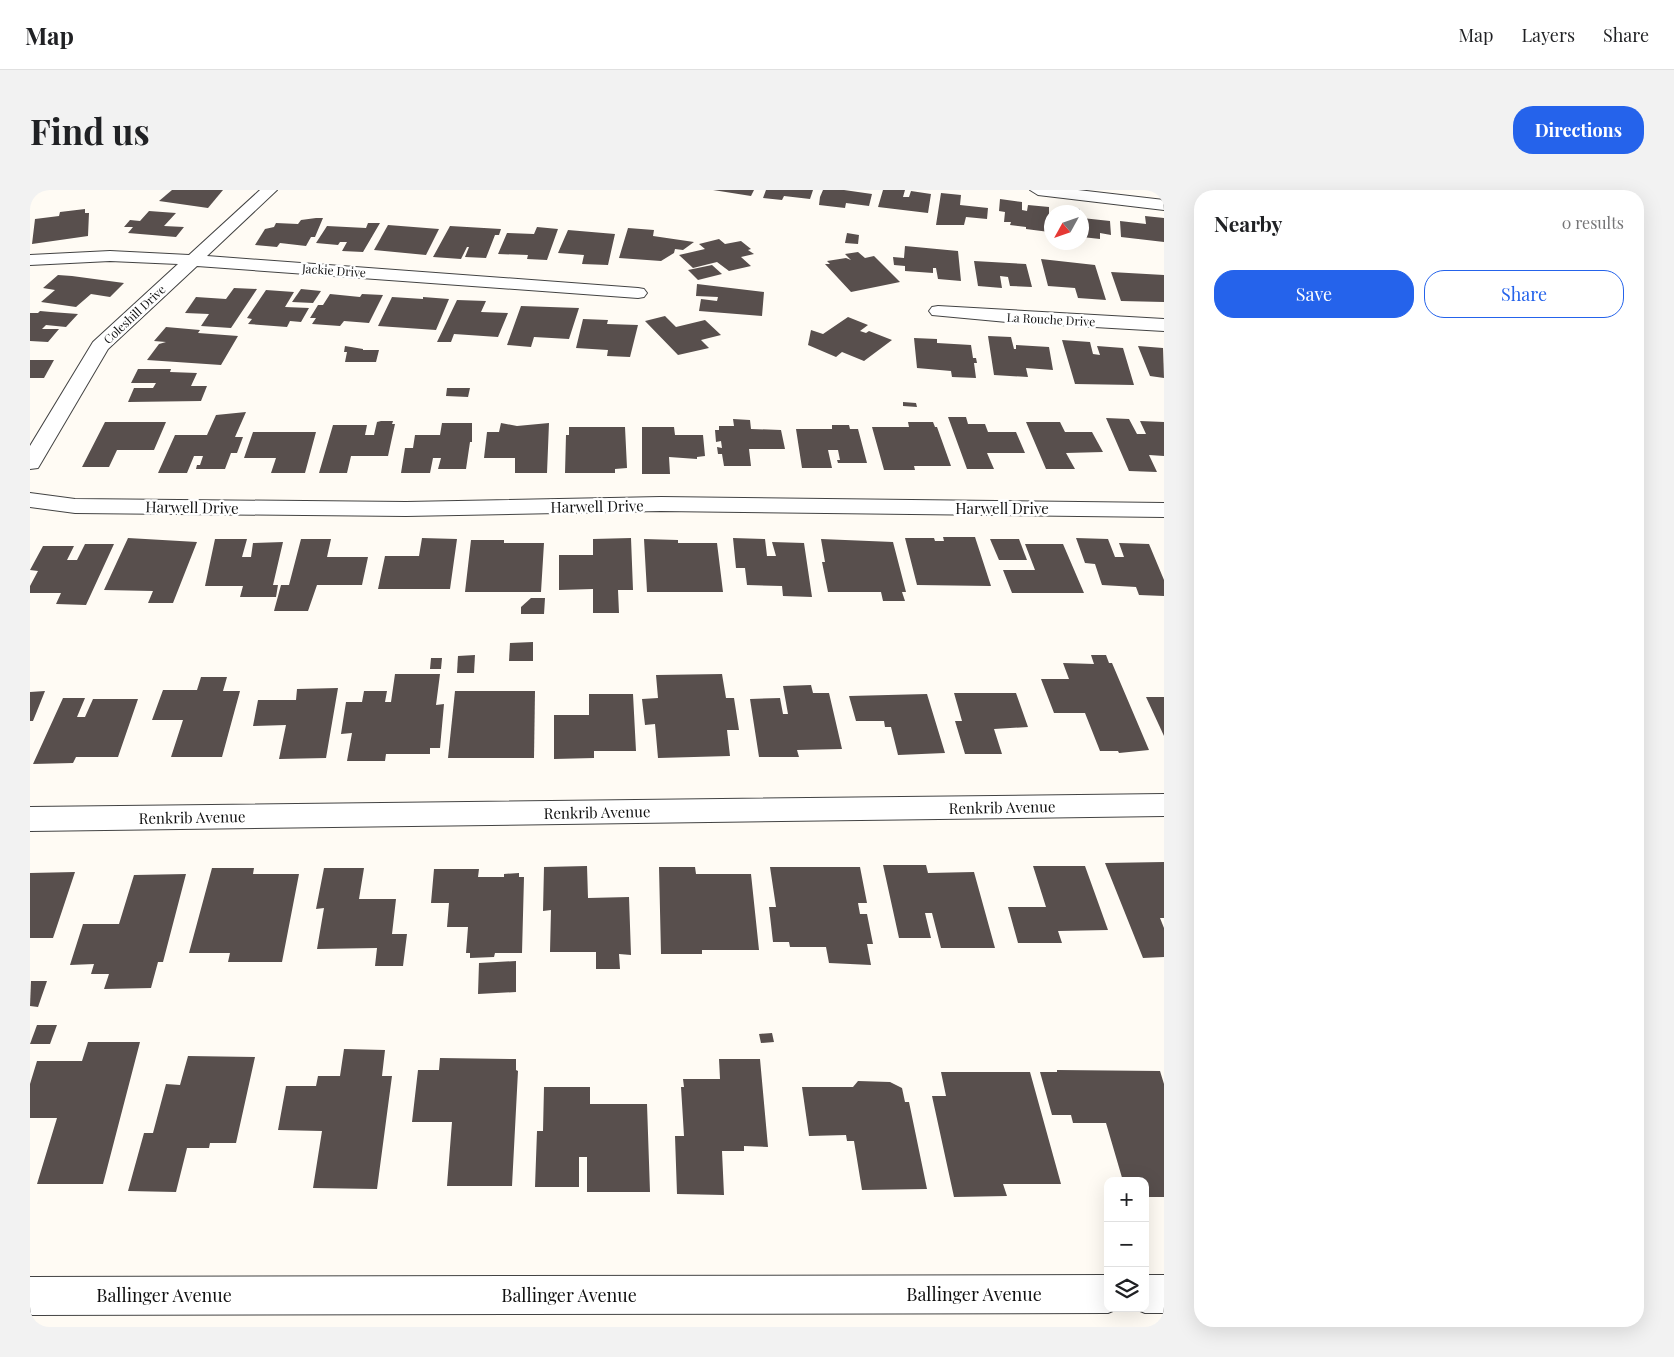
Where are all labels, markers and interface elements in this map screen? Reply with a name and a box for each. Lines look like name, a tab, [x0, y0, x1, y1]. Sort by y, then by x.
text: Map	[25, 19, 74, 51]
text: Map	[1458, 23, 1493, 47]
text: Layers	[1521, 23, 1575, 47]
text: Share	[1603, 23, 1649, 47]
button: Directions	[1513, 106, 1644, 154]
text: Find us	[30, 107, 150, 154]
north arrow	[1044, 205, 1089, 250]
text: Nearby	[1214, 209, 1283, 237]
text: 0 results	[1562, 212, 1624, 233]
street label: Jackie Drive	[301, 260, 366, 280]
button: Save	[1214, 270, 1414, 318]
button: Share	[1424, 270, 1624, 318]
street label: Coleshill Drive	[100, 281, 168, 347]
street label: La Rouche Drive	[1006, 309, 1096, 329]
street label: Harwell Drive	[550, 495, 644, 517]
street label: Harwell Drive	[145, 496, 239, 518]
street label: Harwell Drive	[955, 498, 1049, 518]
street label: Renkrib Avenue	[948, 796, 1056, 818]
street label: Renkrib Avenue	[543, 801, 651, 823]
street label: Renkrib Avenue	[138, 806, 246, 828]
map controls	[1104, 1177, 1149, 1312]
button: +	[1104, 1177, 1149, 1222]
button: −	[1104, 1222, 1149, 1267]
button: layers	[1104, 1267, 1149, 1312]
street label: Ballinger Avenue	[906, 1282, 1042, 1306]
street label: Ballinger Avenue	[96, 1283, 232, 1307]
street label: Ballinger Avenue	[501, 1283, 637, 1307]

